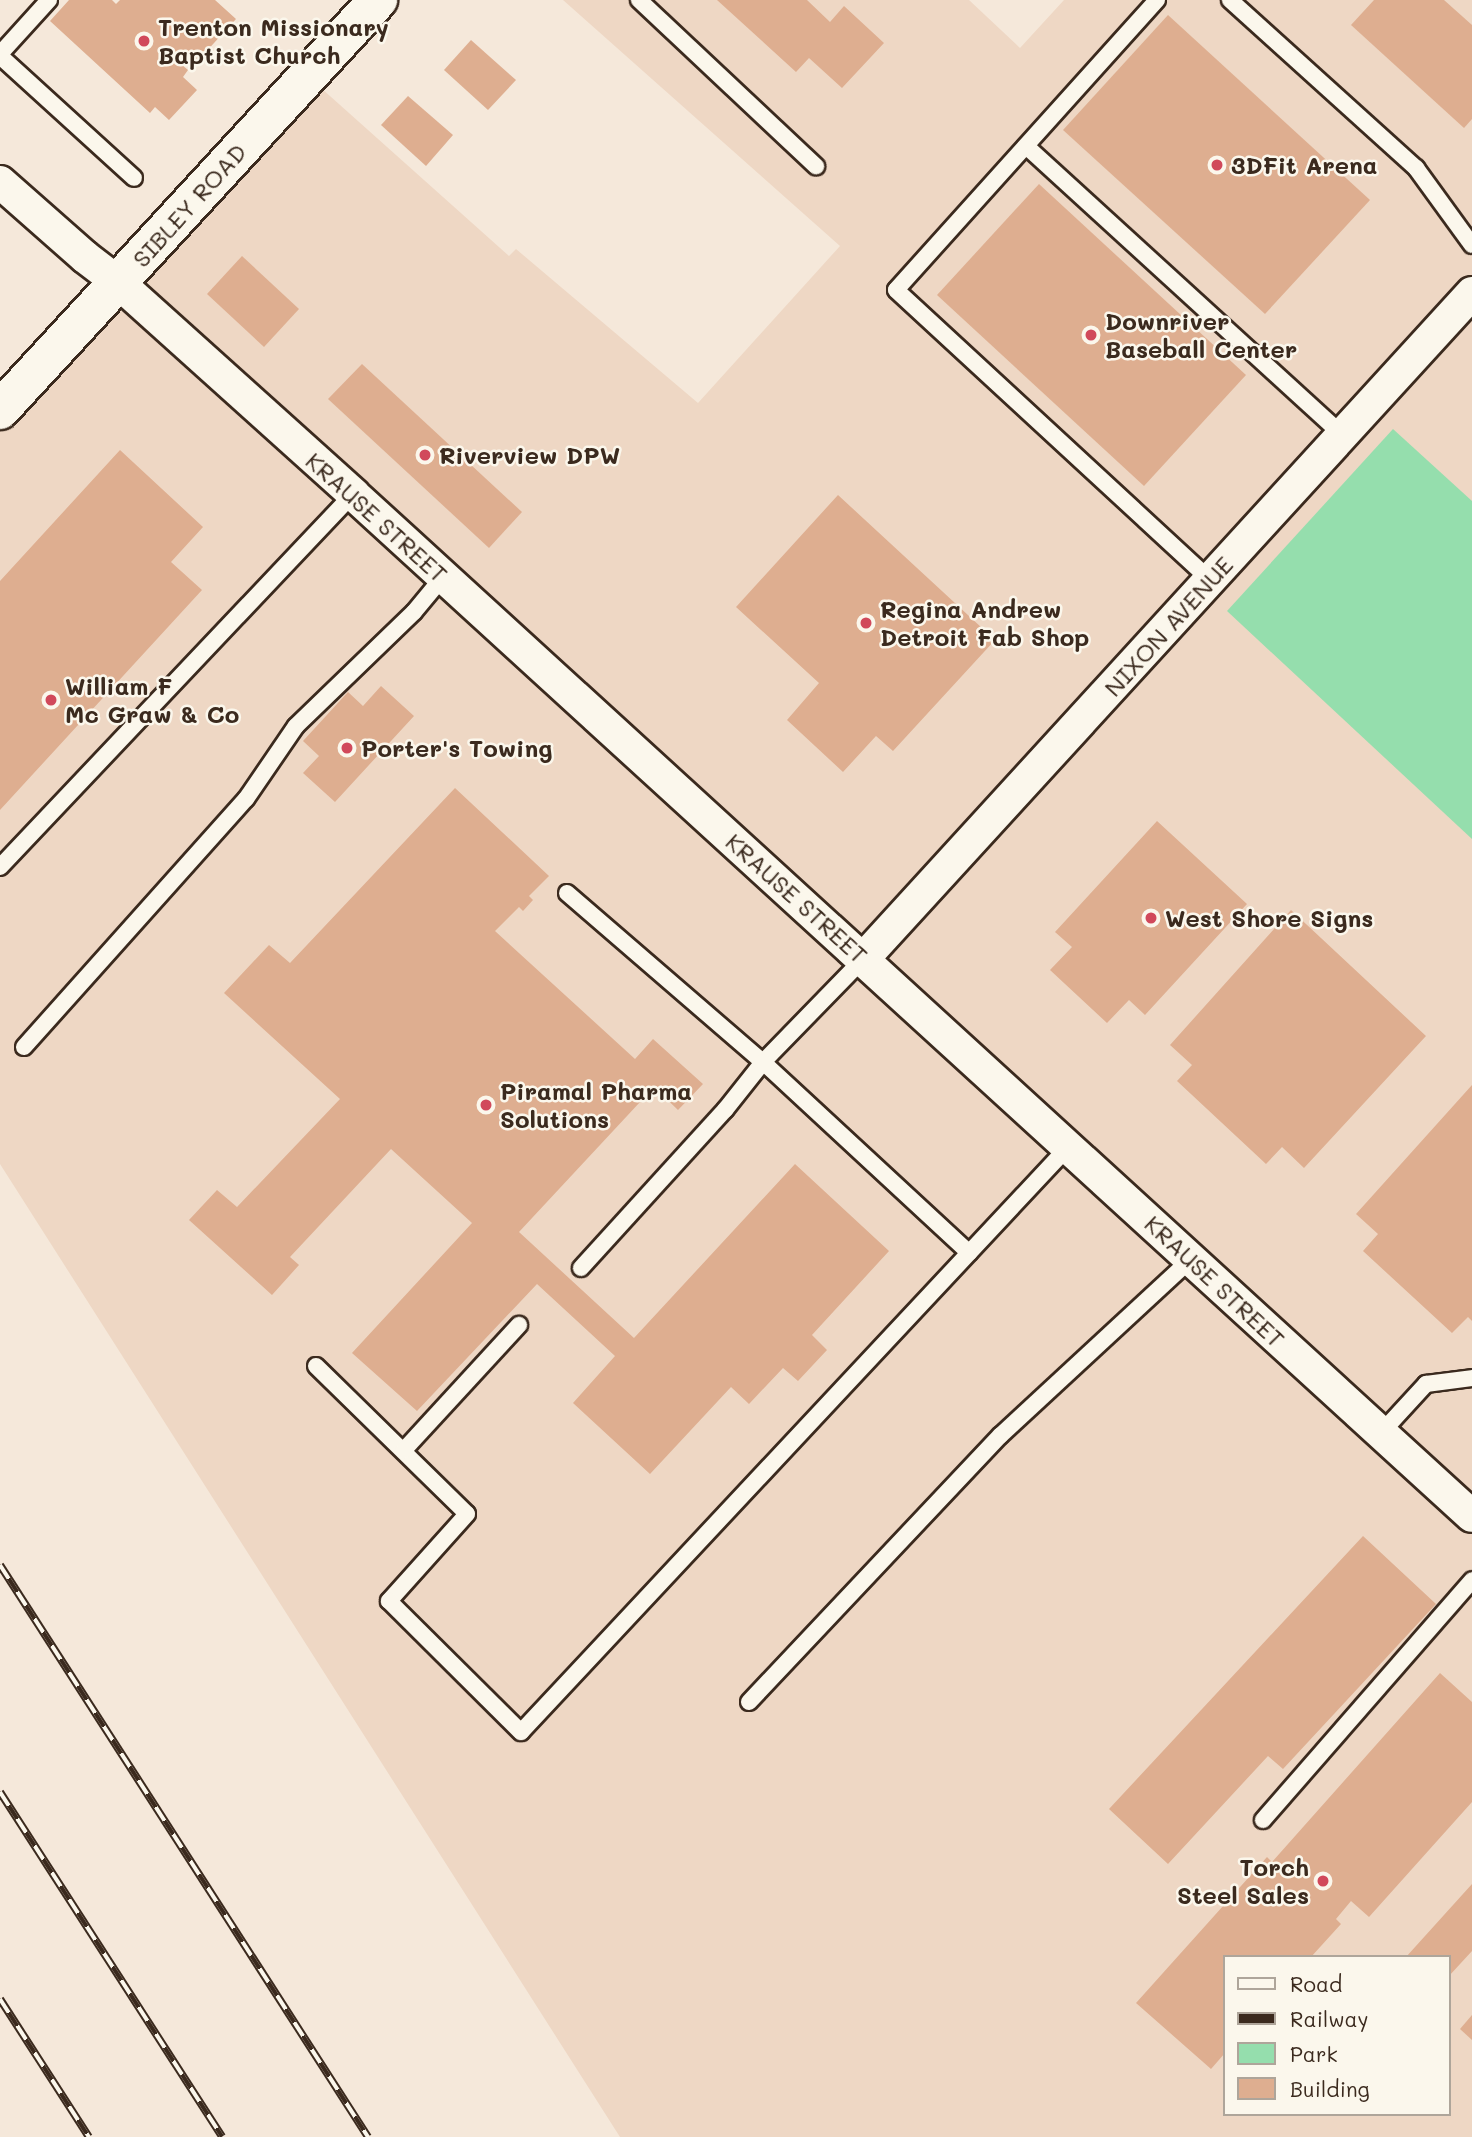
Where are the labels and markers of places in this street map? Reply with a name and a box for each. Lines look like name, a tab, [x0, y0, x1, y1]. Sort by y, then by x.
place label: Trenton Missionary Baptist Church	[158, 13, 389, 69]
marker: Trenton Missionary Baptist Church	[136, 33, 152, 49]
place label: 3DFit Arena	[1231, 151, 1377, 179]
marker: 3DFit Arena	[1209, 157, 1225, 173]
place label: Downriver Baseball Center	[1105, 307, 1297, 363]
marker: Downriver Baseball Center	[1083, 327, 1099, 343]
place label: Riverview DPW	[439, 441, 620, 469]
marker: Riverview DPW	[417, 447, 433, 463]
place label: Regina Andrew Detroit Fab Shop	[880, 595, 1089, 651]
marker: Regina Andrew Detroit Fab Shop	[858, 615, 874, 631]
place label: William F Mc Graw & Co	[65, 672, 239, 728]
marker: William F Mc Graw & Co	[43, 692, 59, 708]
place label: Porter's Towing	[361, 734, 552, 762]
marker: Porter's Towing	[339, 740, 355, 756]
place label: West Shore Signs	[1165, 904, 1373, 932]
marker: West Shore Signs	[1143, 910, 1159, 926]
place label: Piramal Pharma Solutions	[500, 1077, 692, 1133]
marker: Piramal Pharma Solutions	[478, 1097, 494, 1113]
place label: Torch Steel Sales	[1177, 1853, 1309, 1909]
marker: Torch Steel Sales	[1315, 1873, 1331, 1889]

